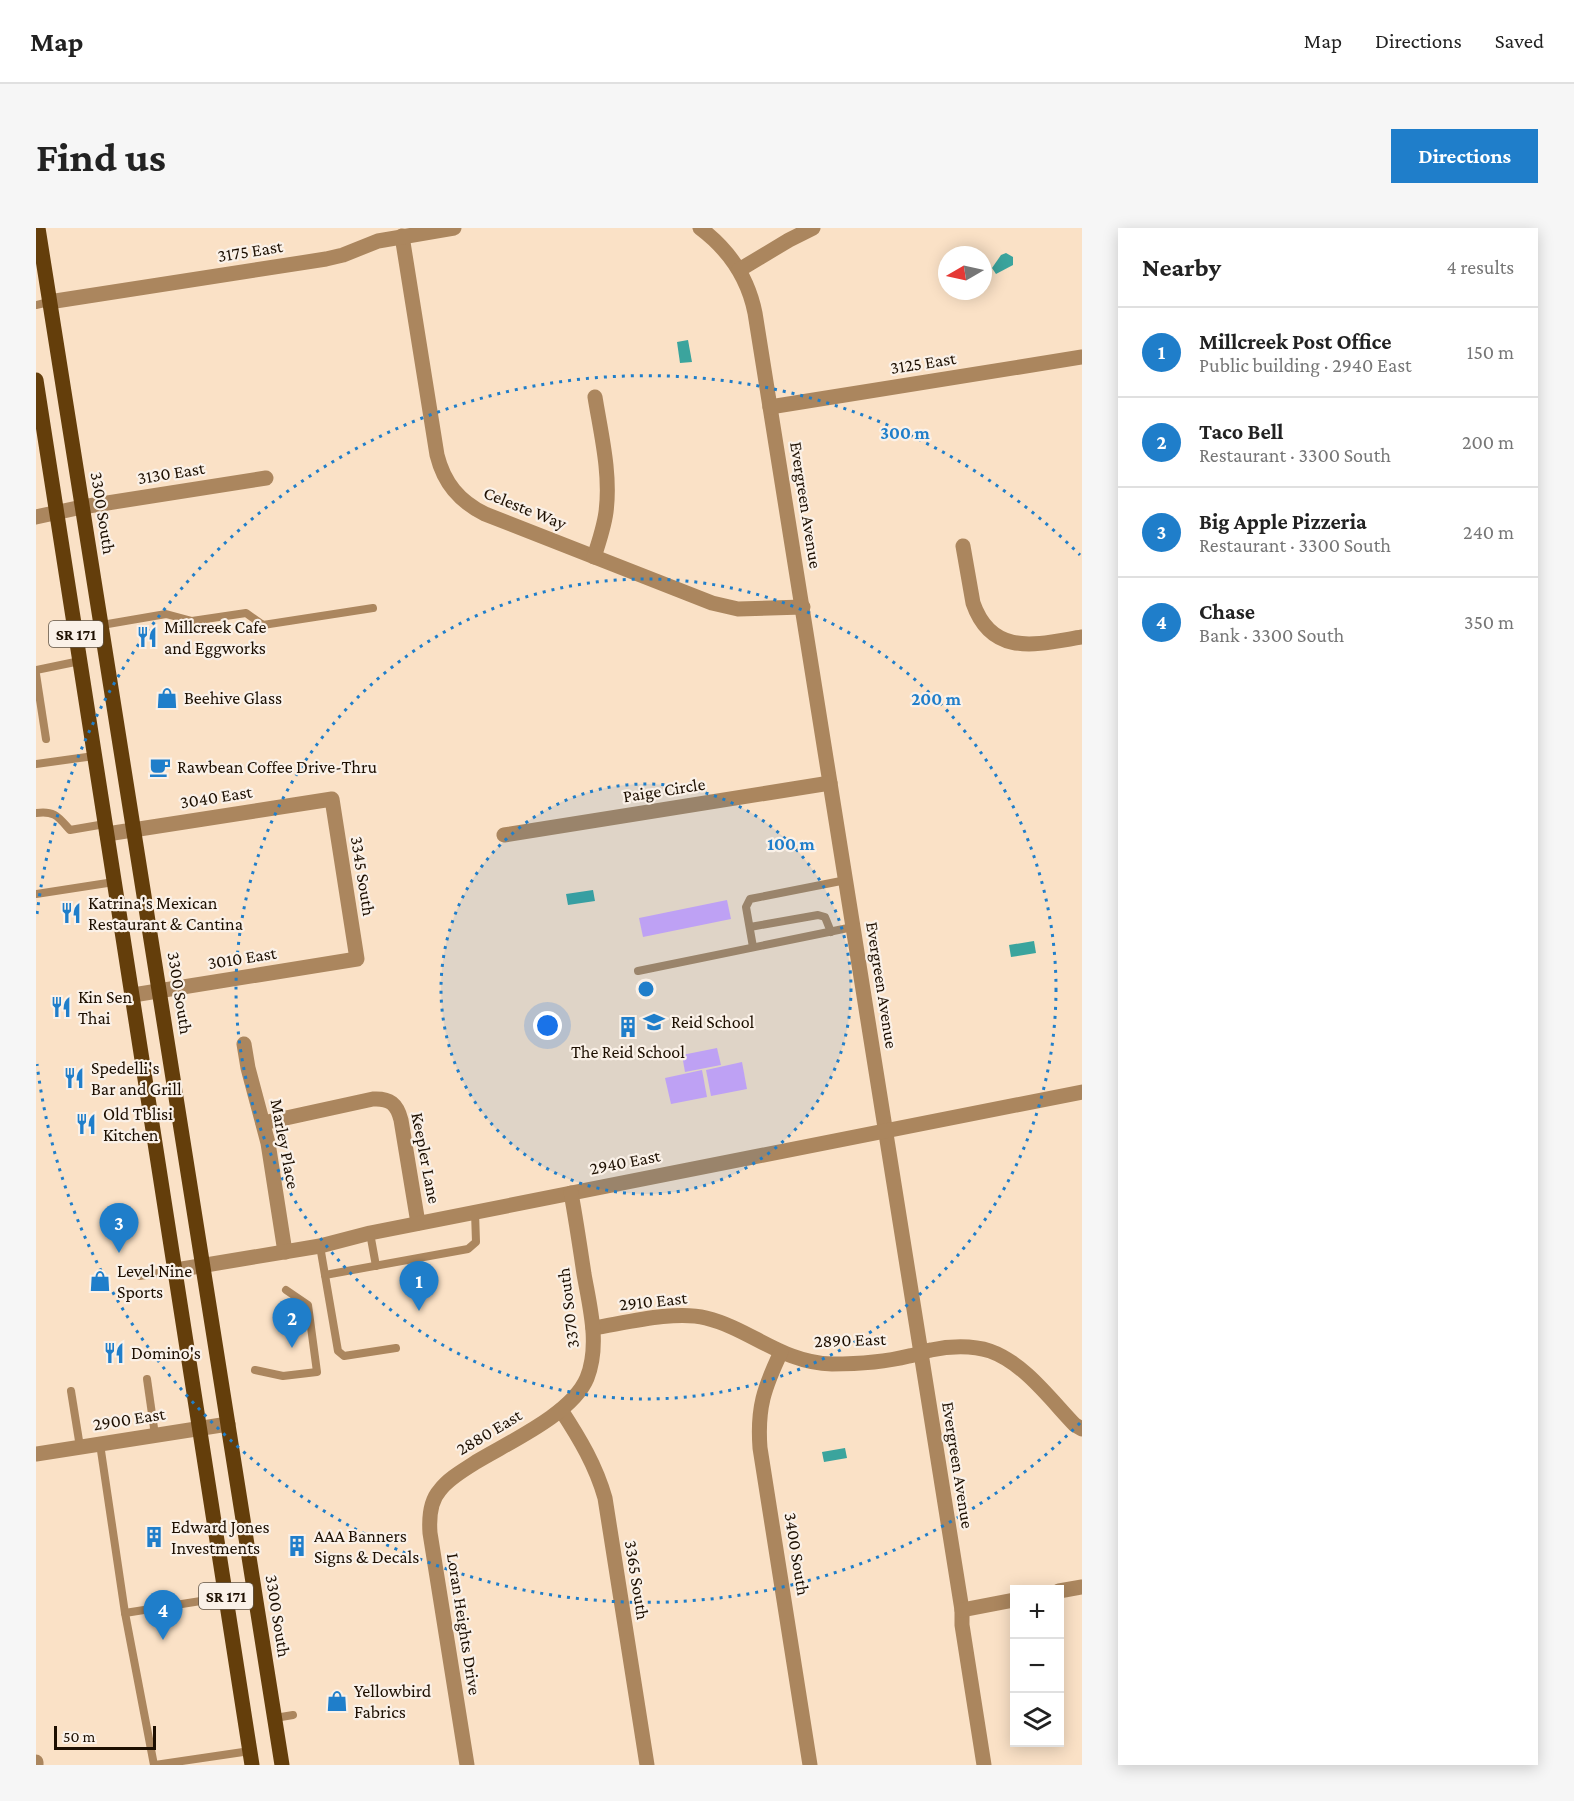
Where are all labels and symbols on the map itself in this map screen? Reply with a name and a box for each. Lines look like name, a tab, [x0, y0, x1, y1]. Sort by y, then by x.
street label: 3175 East	[216, 236, 285, 266]
north arrow	[938, 246, 992, 300]
street label: 3125 East	[889, 348, 958, 378]
text: 300 m	[880, 423, 930, 443]
street label: Evergreen Avenue	[786, 440, 826, 570]
street label: 3130 East	[136, 458, 207, 488]
street label: 3300 South	[87, 470, 119, 556]
street label: Celeste Way	[481, 482, 570, 534]
place label: Millcreek Cafe and Eggworks	[164, 617, 266, 658]
road number: SR 171	[49, 621, 103, 647]
restaurant icon: Millcreek Cafe and Eggworks	[135, 625, 159, 649]
shop icon: Beehive Glass	[155, 686, 179, 710]
place label: Beehive Glass	[184, 688, 282, 708]
text: 200 m	[911, 689, 962, 709]
cafe icon: Rawbean Coffee Drive-Thru	[148, 755, 172, 779]
place label: Rawbean Coffee Drive-Thru	[177, 757, 377, 777]
street label: Paige Circle	[621, 774, 707, 806]
street label: 3040 East	[179, 781, 254, 813]
text: 100 m	[767, 834, 815, 854]
street label: 3345 South	[347, 835, 379, 918]
place label: Katrina's Mexican Restaurant & Cantina	[88, 893, 243, 934]
restaurant icon: Katrina's Mexican Restaurant & Cantina	[59, 901, 83, 925]
street label: Evergreen Avenue	[862, 920, 902, 1050]
street label: 3010 East	[206, 943, 279, 973]
street label: 3300 South	[164, 950, 196, 1036]
centre of rings	[636, 979, 656, 999]
place label: Kin Sen Thai	[78, 987, 132, 1028]
restaurant icon: Kin Sen Thai	[49, 995, 73, 1019]
school or university icon: Reid School	[642, 1010, 666, 1034]
your location	[533, 1011, 562, 1040]
place label: Reid School	[671, 1012, 755, 1032]
building icon: The Reid School	[616, 1015, 640, 1039]
place label: The Reid School	[571, 1042, 685, 1062]
place label: Spedelli's Bar and Grill	[91, 1058, 182, 1099]
restaurant icon: Spedelli's Bar and Grill	[62, 1066, 86, 1090]
street label: Marley Place	[266, 1097, 304, 1191]
place label: Old Tblisi Kitchen	[103, 1104, 173, 1145]
street label: Keepler Lane	[407, 1111, 445, 1205]
restaurant icon: Old Tblisi Kitchen	[74, 1112, 98, 1136]
street label: 2940 East	[588, 1145, 663, 1179]
pin: 3	[100, 1204, 139, 1253]
place label: Level Nine Sports	[117, 1261, 192, 1302]
pin: 1	[400, 1262, 439, 1311]
street label: 3370 South	[553, 1266, 583, 1349]
shop icon: Level Nine Sports	[88, 1269, 112, 1293]
street label: 2910 East	[618, 1287, 689, 1315]
pin: 2	[272, 1298, 312, 1348]
street label: 2890 East	[814, 1329, 887, 1351]
restaurant icon: Domino's	[102, 1341, 126, 1365]
place label: Domino's	[131, 1343, 201, 1363]
street label: Evergreen Avenue	[938, 1400, 978, 1530]
street label: 2900 East	[92, 1403, 167, 1435]
street label: 2880 East	[453, 1404, 526, 1459]
street label: 3400 South	[781, 1511, 813, 1597]
place label: Edward Jones Investments	[171, 1517, 269, 1558]
building icon: Edward Jones Investments	[142, 1525, 166, 1549]
place label: AAA Banners Signs & Decals	[314, 1526, 419, 1567]
building icon: AAA Banners Signs & Decals	[285, 1534, 309, 1558]
street label: 3365 South	[621, 1539, 653, 1622]
street label: Loran Heights Drive	[443, 1552, 485, 1697]
street label: 3300 South	[262, 1573, 294, 1659]
road number: SR 171	[199, 1583, 253, 1609]
pin: 4	[144, 1590, 182, 1640]
place label: Yellowbird Fabrics	[354, 1681, 432, 1722]
shop icon: Yellowbird Fabrics	[325, 1689, 349, 1713]
scale bar	[54, 1723, 156, 1750]

